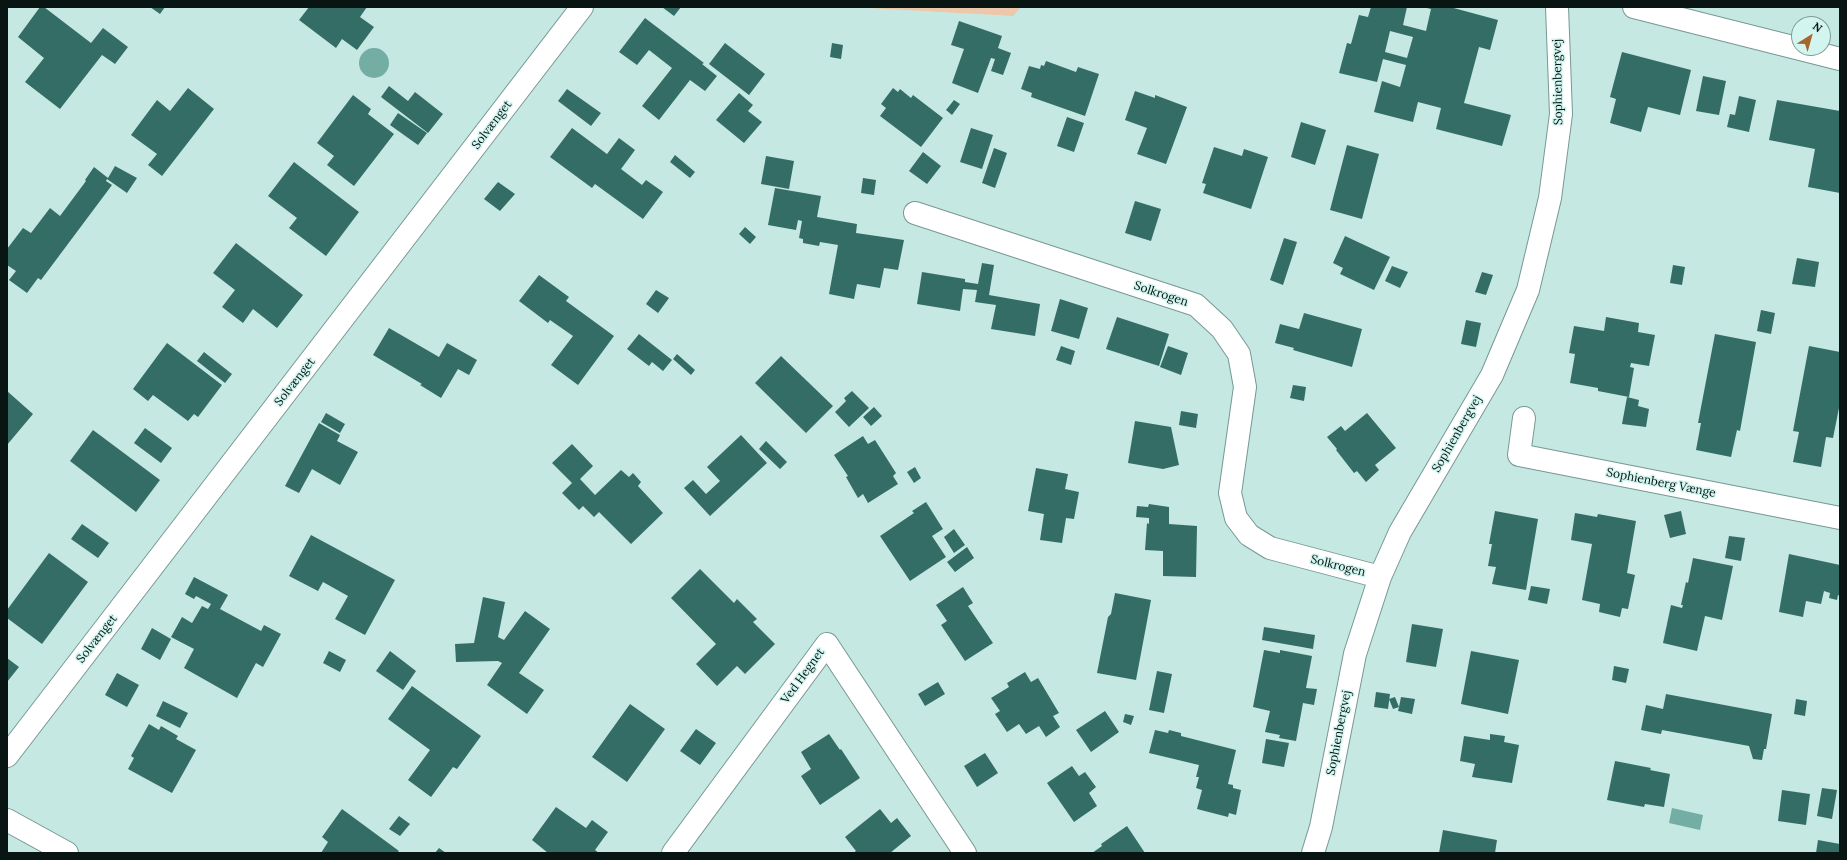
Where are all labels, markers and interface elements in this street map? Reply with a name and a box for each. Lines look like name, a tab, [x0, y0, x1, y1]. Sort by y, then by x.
north arrow	[1791, 16, 1831, 56]
text: N	[1810, 19, 1825, 35]
street label: Sophienbergvej	[1550, 39, 1566, 125]
street label: Solvænget	[469, 98, 515, 152]
street label: Solkrogen	[1132, 278, 1190, 310]
street label: Solvænget	[272, 355, 318, 409]
street label: Sophienbergvej	[1429, 393, 1485, 475]
street label: Sophienberg Vænge	[1605, 465, 1717, 501]
street label: Solkrogen	[1309, 552, 1367, 580]
street label: Solvænget	[74, 612, 120, 666]
street label: Ved Hegnet	[778, 646, 828, 706]
street label: Sophienbergvej	[1324, 689, 1354, 777]

